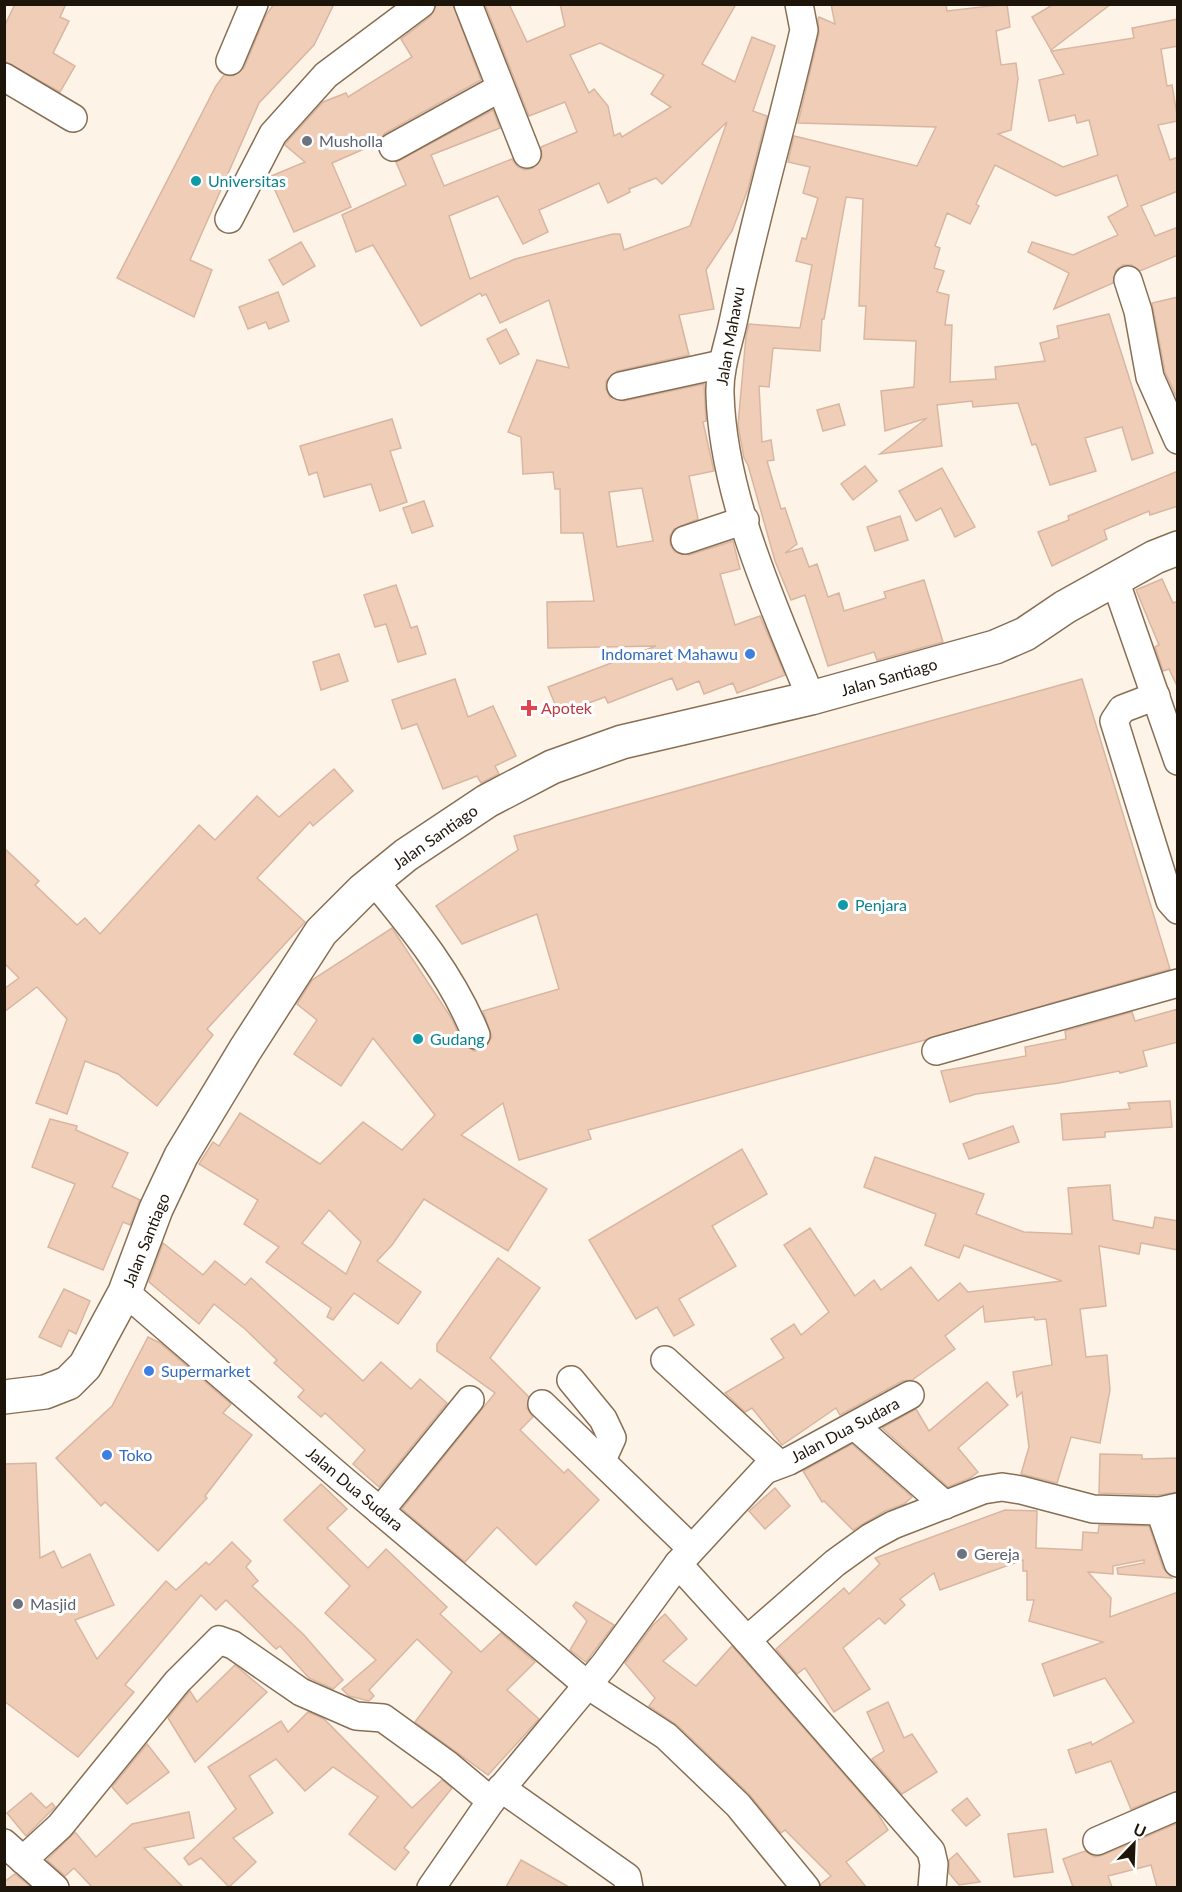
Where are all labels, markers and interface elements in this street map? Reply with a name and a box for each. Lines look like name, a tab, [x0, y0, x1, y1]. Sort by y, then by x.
place label: Musholla	[319, 131, 383, 150]
marker: Musholla	[300, 134, 314, 148]
place label: Universitas	[208, 171, 286, 190]
marker: Universitas	[189, 174, 203, 188]
street label: Jalan Mahawu	[711, 285, 748, 387]
place label: Indomaret Mahawu	[601, 644, 738, 663]
marker: Indomaret Mahawu	[743, 647, 757, 661]
street label: Jalan Santiago	[838, 654, 939, 699]
place label: Apotek	[541, 698, 593, 717]
marker: Apotek	[522, 701, 536, 715]
street label: Jalan Santiago	[388, 800, 481, 873]
place label: Penjara	[855, 895, 907, 914]
marker: Penjara	[836, 898, 850, 912]
place label: Gudang	[430, 1029, 485, 1048]
marker: Gudang	[411, 1032, 425, 1046]
street label: Jalan Santiago	[118, 1190, 173, 1290]
place label: Supermarket	[161, 1361, 251, 1380]
marker: Supermarket	[142, 1364, 156, 1378]
street label: Jalan Dua Sudara	[787, 1393, 902, 1466]
street label: Jalan Dua Sudara	[303, 1443, 407, 1535]
place label: Toko	[119, 1445, 152, 1464]
marker: Toko	[100, 1448, 114, 1462]
place label: Gereja	[974, 1544, 1020, 1563]
marker: Gereja	[955, 1547, 969, 1561]
place label: Masjid	[30, 1594, 76, 1613]
marker: Masjid	[11, 1597, 25, 1611]
north arrow	[1104, 1814, 1164, 1874]
text: U	[1131, 1819, 1149, 1841]

